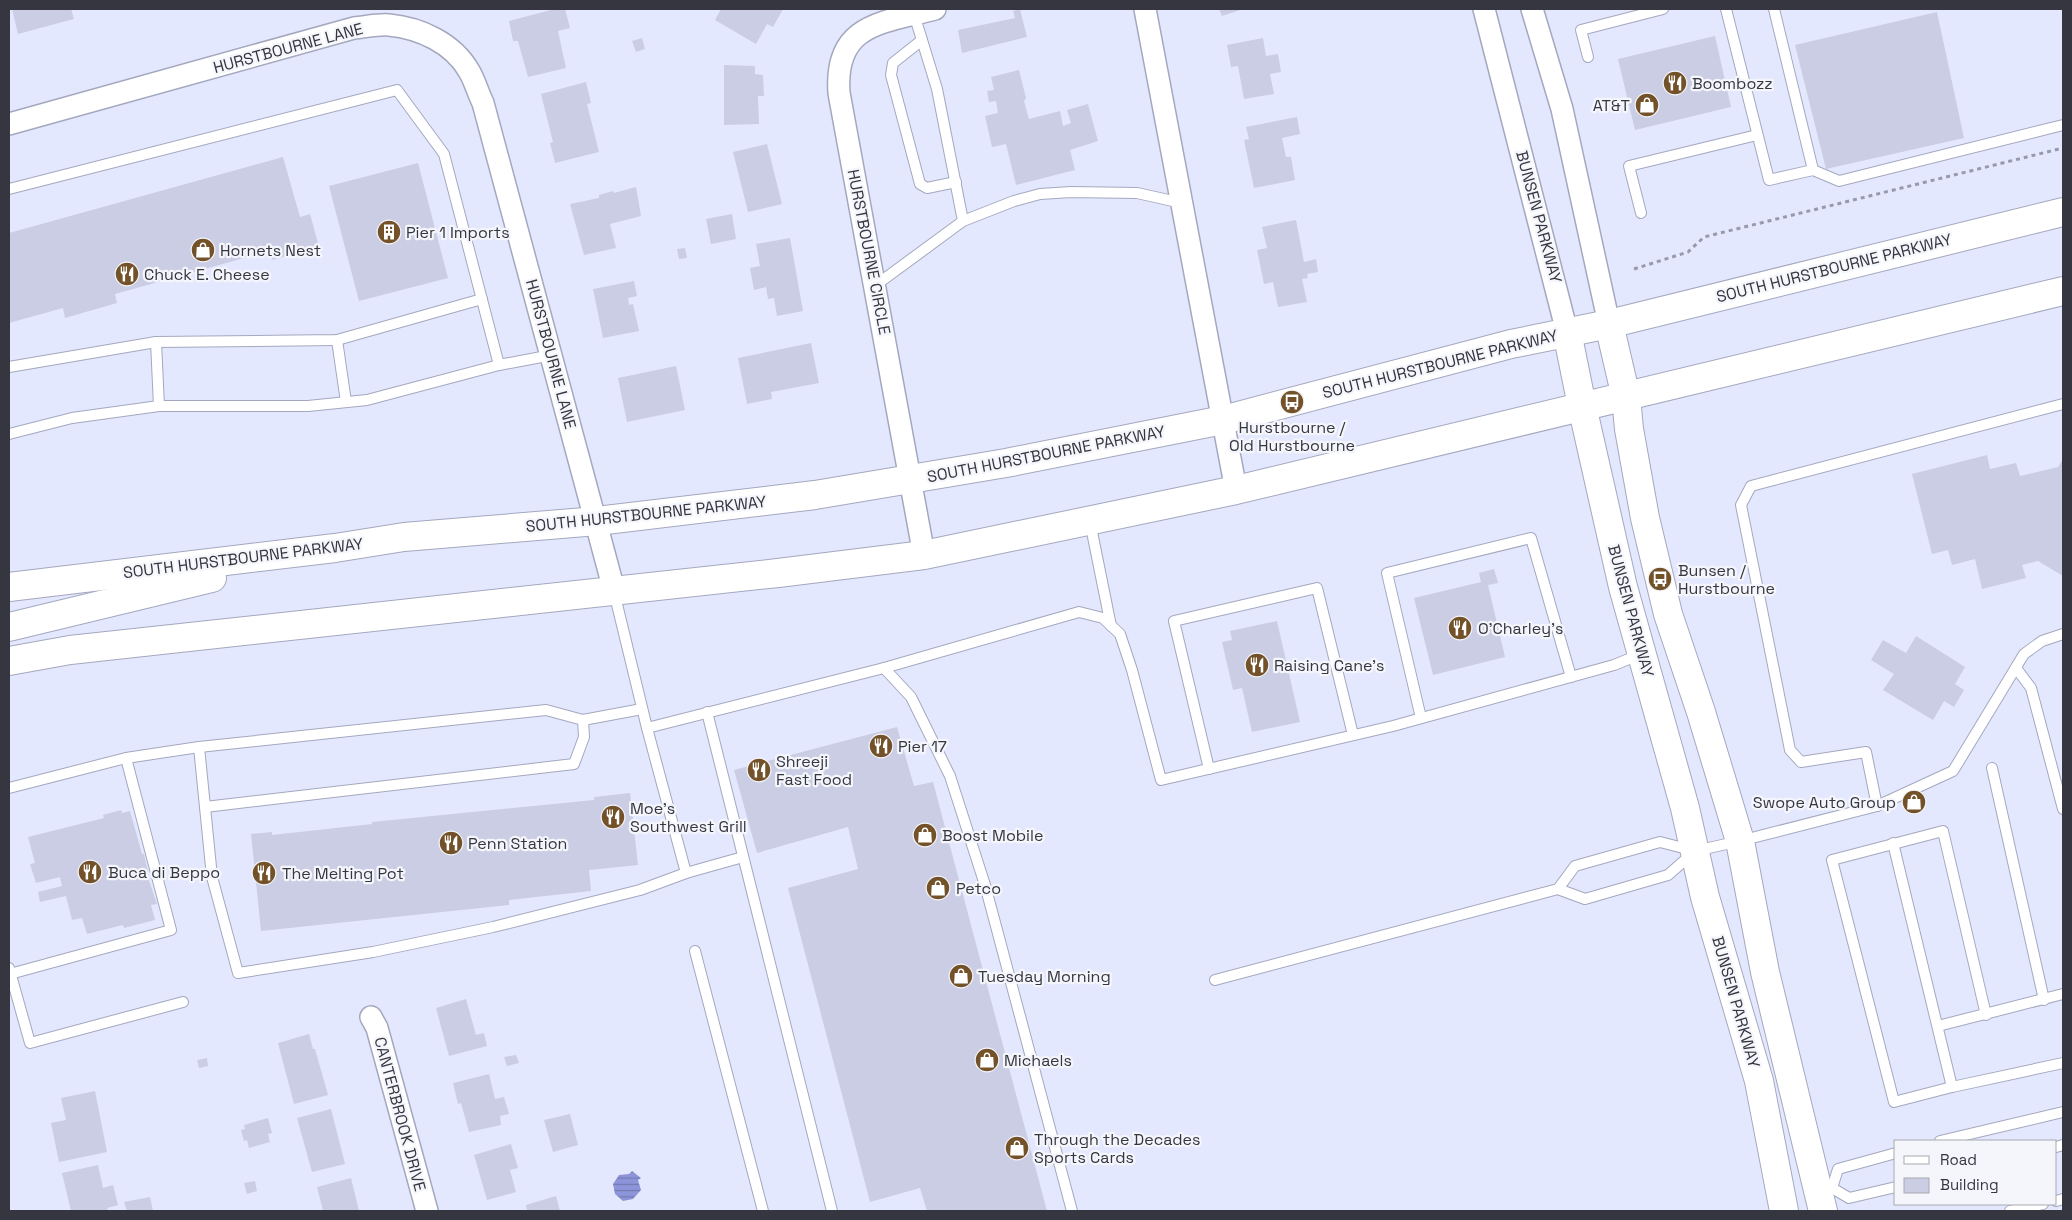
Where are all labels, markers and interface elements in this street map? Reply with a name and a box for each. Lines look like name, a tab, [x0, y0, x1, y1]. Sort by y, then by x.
street label: HURSTBOURNE LANE	[211, 18, 365, 78]
restaurant icon: Boombozz	[1662, 70, 1688, 96]
place label: Boombozz	[1692, 73, 1773, 94]
shop icon: AT&T	[1634, 92, 1660, 118]
place label: AT&T	[1593, 95, 1630, 116]
street label: BUNSEN PARKWAY	[1511, 148, 1567, 286]
street label: HURSTBOURNE CIRCLE	[843, 168, 895, 336]
building icon: Pier 1 Imports	[376, 219, 402, 245]
place label: Pier 1 Imports	[406, 222, 510, 243]
street label: SOUTH HURSTBOURNE PARKWAY	[1714, 229, 1954, 307]
shop icon: Hornets Nest	[190, 237, 216, 263]
place label: Hornets Nest	[220, 240, 321, 261]
restaurant icon: Chuck E. Cheese	[114, 261, 140, 287]
place label: Chuck E. Cheese	[144, 264, 270, 285]
street label: HURSTBOURNE LANE	[521, 277, 581, 431]
street label: SOUTH HURSTBOURNE PARKWAY	[1320, 325, 1560, 403]
bus stop icon: Hurstbourne / Old Hurstbourne	[1279, 389, 1305, 415]
place label: Hurstbourne / Old Hurstbourne	[1229, 417, 1355, 456]
street label: SOUTH HURSTBOURNE PARKWAY	[925, 421, 1167, 487]
street label: SOUTH HURSTBOURNE PARKWAY	[525, 491, 768, 537]
street label: SOUTH HURSTBOURNE PARKWAY	[122, 533, 365, 583]
street label: BUNSEN PARKWAY	[1603, 542, 1659, 680]
place label: Bunsen / Hurstbourne	[1678, 560, 1775, 599]
bus stop icon: Bunsen / Hurstbourne	[1647, 566, 1673, 592]
restaurant icon: O'Charley's	[1447, 615, 1473, 641]
place label: O'Charley's	[1478, 618, 1563, 639]
restaurant icon: Raising Cane's	[1244, 652, 1270, 678]
place label: Raising Cane's	[1274, 655, 1384, 676]
restaurant icon: Pier 17	[868, 733, 894, 759]
place label: Pier 17	[898, 736, 947, 757]
place label: Shreeji Fast Food	[776, 751, 852, 790]
restaurant icon: Shreeji Fast Food	[746, 757, 772, 783]
shop icon: Swope Auto Group	[1901, 789, 1927, 815]
place label: Swope Auto Group	[1753, 792, 1896, 813]
place label: Moe's Southwest Grill	[630, 798, 747, 837]
restaurant icon: Moe's Southwest Grill	[600, 804, 626, 830]
shop icon: Boost Mobile	[912, 822, 938, 848]
place label: Boost Mobile	[942, 825, 1043, 846]
restaurant icon: Penn Station	[438, 830, 464, 856]
place label: Penn Station	[468, 833, 567, 854]
restaurant icon: Buca di Beppo	[77, 859, 103, 885]
restaurant icon: The Melting Pot	[251, 860, 277, 886]
place label: Buca di Beppo	[108, 862, 220, 883]
place label: The Melting Pot	[282, 863, 404, 884]
shop icon: Petco	[925, 875, 951, 901]
place label: Petco	[956, 878, 1001, 899]
street label: BUNSEN PARKWAY	[1707, 934, 1765, 1071]
shop icon: Tuesday Morning	[948, 963, 974, 989]
place label: Tuesday Morning	[978, 966, 1111, 987]
street label: CANTERBROOK DRIVE	[369, 1035, 431, 1193]
shop icon: Michaels	[974, 1047, 1000, 1073]
place label: Michaels	[1004, 1050, 1072, 1071]
place label: Through the Decades Sports Cards	[1034, 1129, 1200, 1168]
shop icon: Through the Decades Sports Cards	[1004, 1135, 1030, 1161]
legend	[1894, 1140, 2057, 1205]
text: Road	[1940, 1150, 1977, 1169]
text: Building	[1940, 1175, 1999, 1194]

